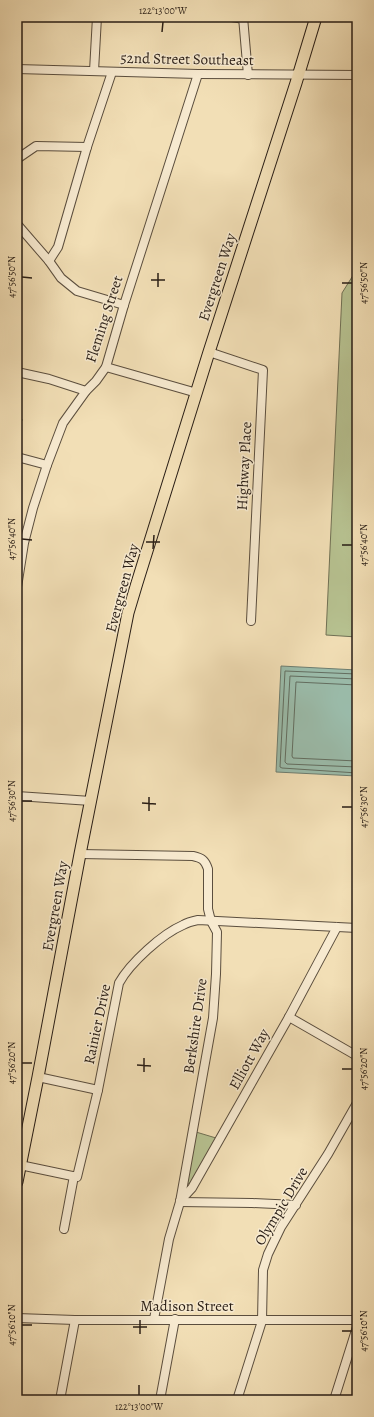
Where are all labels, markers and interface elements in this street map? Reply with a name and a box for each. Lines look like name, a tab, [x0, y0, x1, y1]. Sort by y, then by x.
text: 122°13'00"W	[139, 4, 188, 17]
street label: 52nd Street Southeast	[120, 48, 254, 70]
street label: Evergreen Way	[193, 230, 241, 323]
text: 47°56'50"N	[5, 256, 18, 298]
text: 47°56'50"N	[357, 262, 370, 304]
street label: Fleming Street	[81, 273, 127, 365]
street label: Highway Place	[232, 421, 256, 511]
text: 47°56'40"N	[5, 518, 18, 560]
text: 47°56'40"N	[357, 524, 370, 566]
street label: Evergreen Way	[101, 541, 144, 635]
text: 47°56'30"N	[5, 780, 18, 822]
text: 47°56'30"N	[357, 786, 370, 828]
street label: Evergreen Way	[37, 859, 73, 953]
street label: Berkshire Drive	[178, 977, 212, 1075]
street label: Rainier Drive	[79, 982, 115, 1066]
street label: Elliott Way	[224, 1025, 274, 1093]
text: 47°56'20"N	[5, 1042, 18, 1084]
text: 47°56'20"N	[357, 1048, 370, 1090]
street label: Olympic Drive	[250, 1163, 312, 1249]
street label: Madison Street	[140, 1296, 234, 1316]
text: 47°56'10"N	[5, 1304, 18, 1346]
text: 47°56'10"N	[357, 1310, 370, 1352]
text: 122°13'00"W	[115, 1400, 164, 1413]

